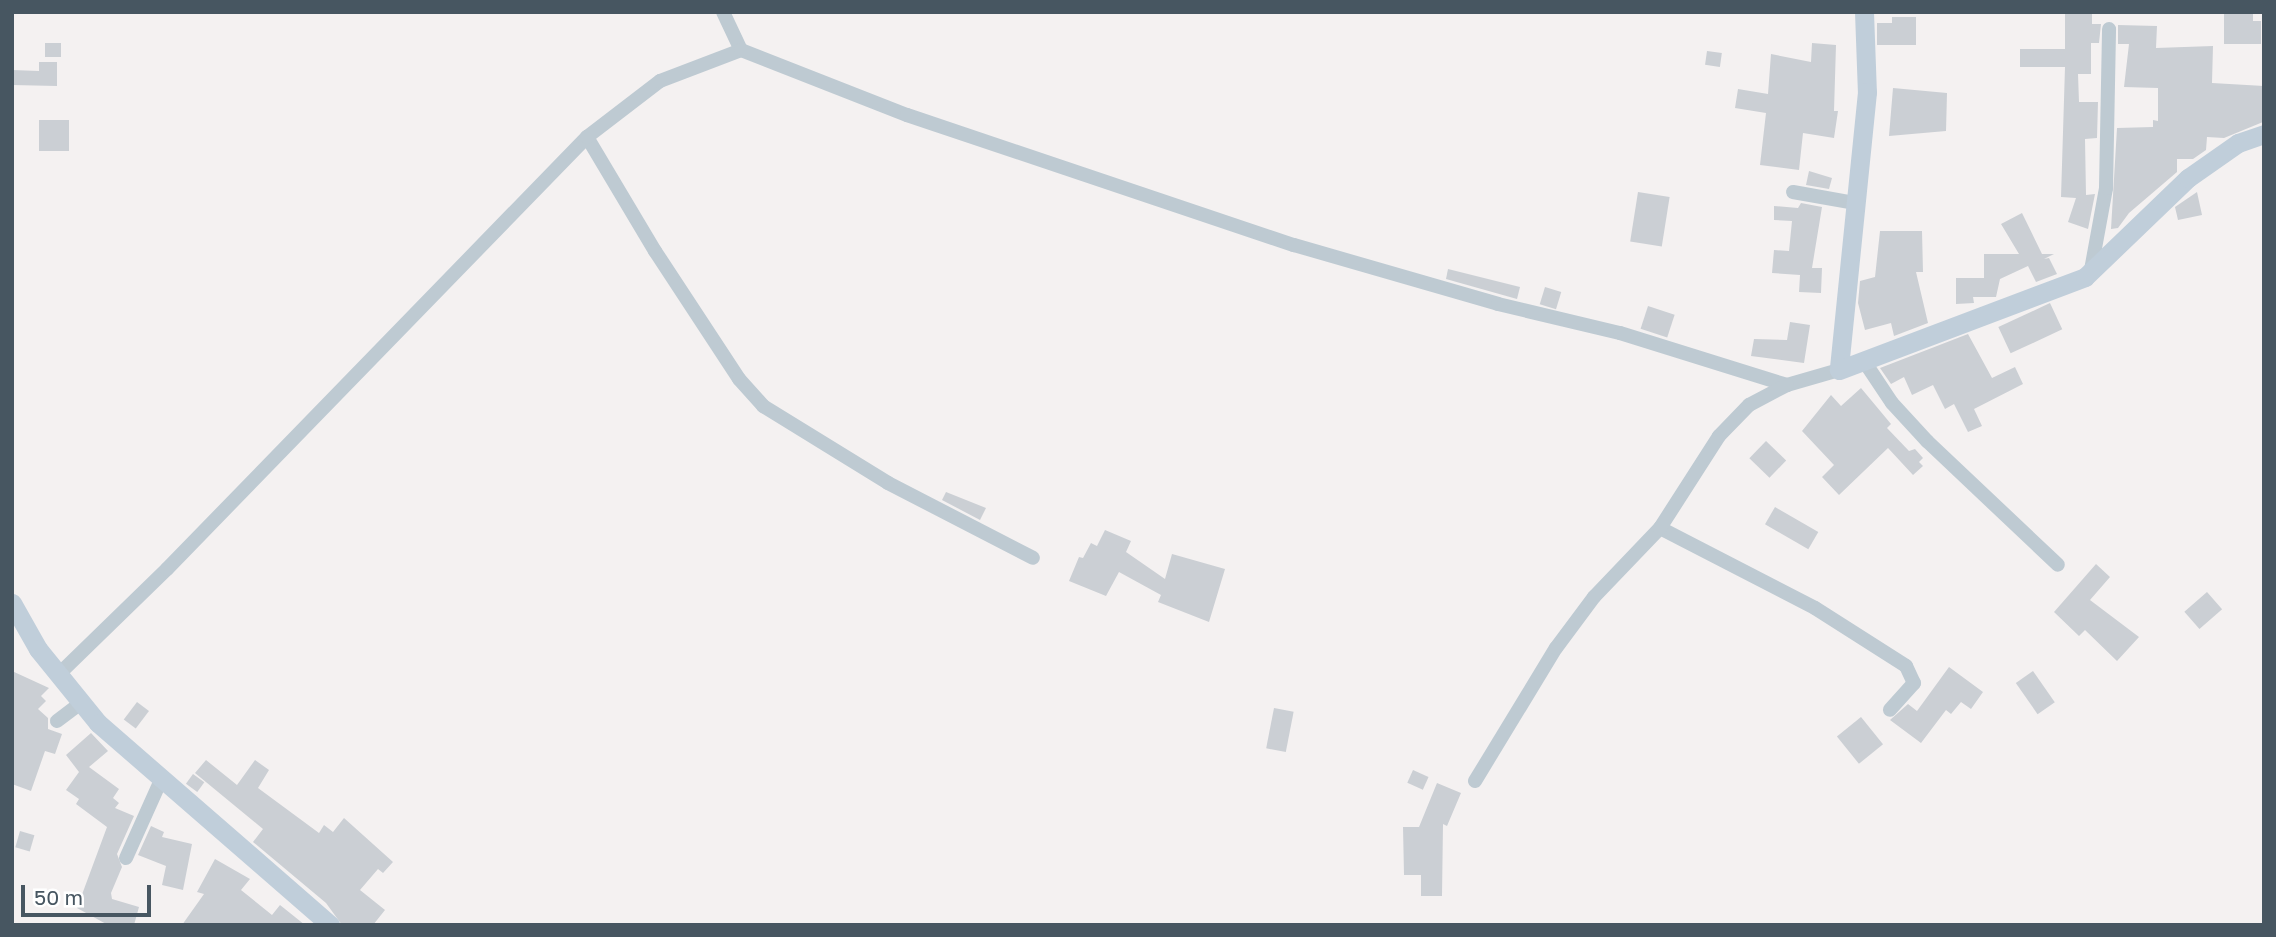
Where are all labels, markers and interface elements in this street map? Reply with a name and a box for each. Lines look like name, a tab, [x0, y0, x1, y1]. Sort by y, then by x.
scale bar	[24, 870, 154, 914]
text: 50 m	[34, 884, 83, 910]

